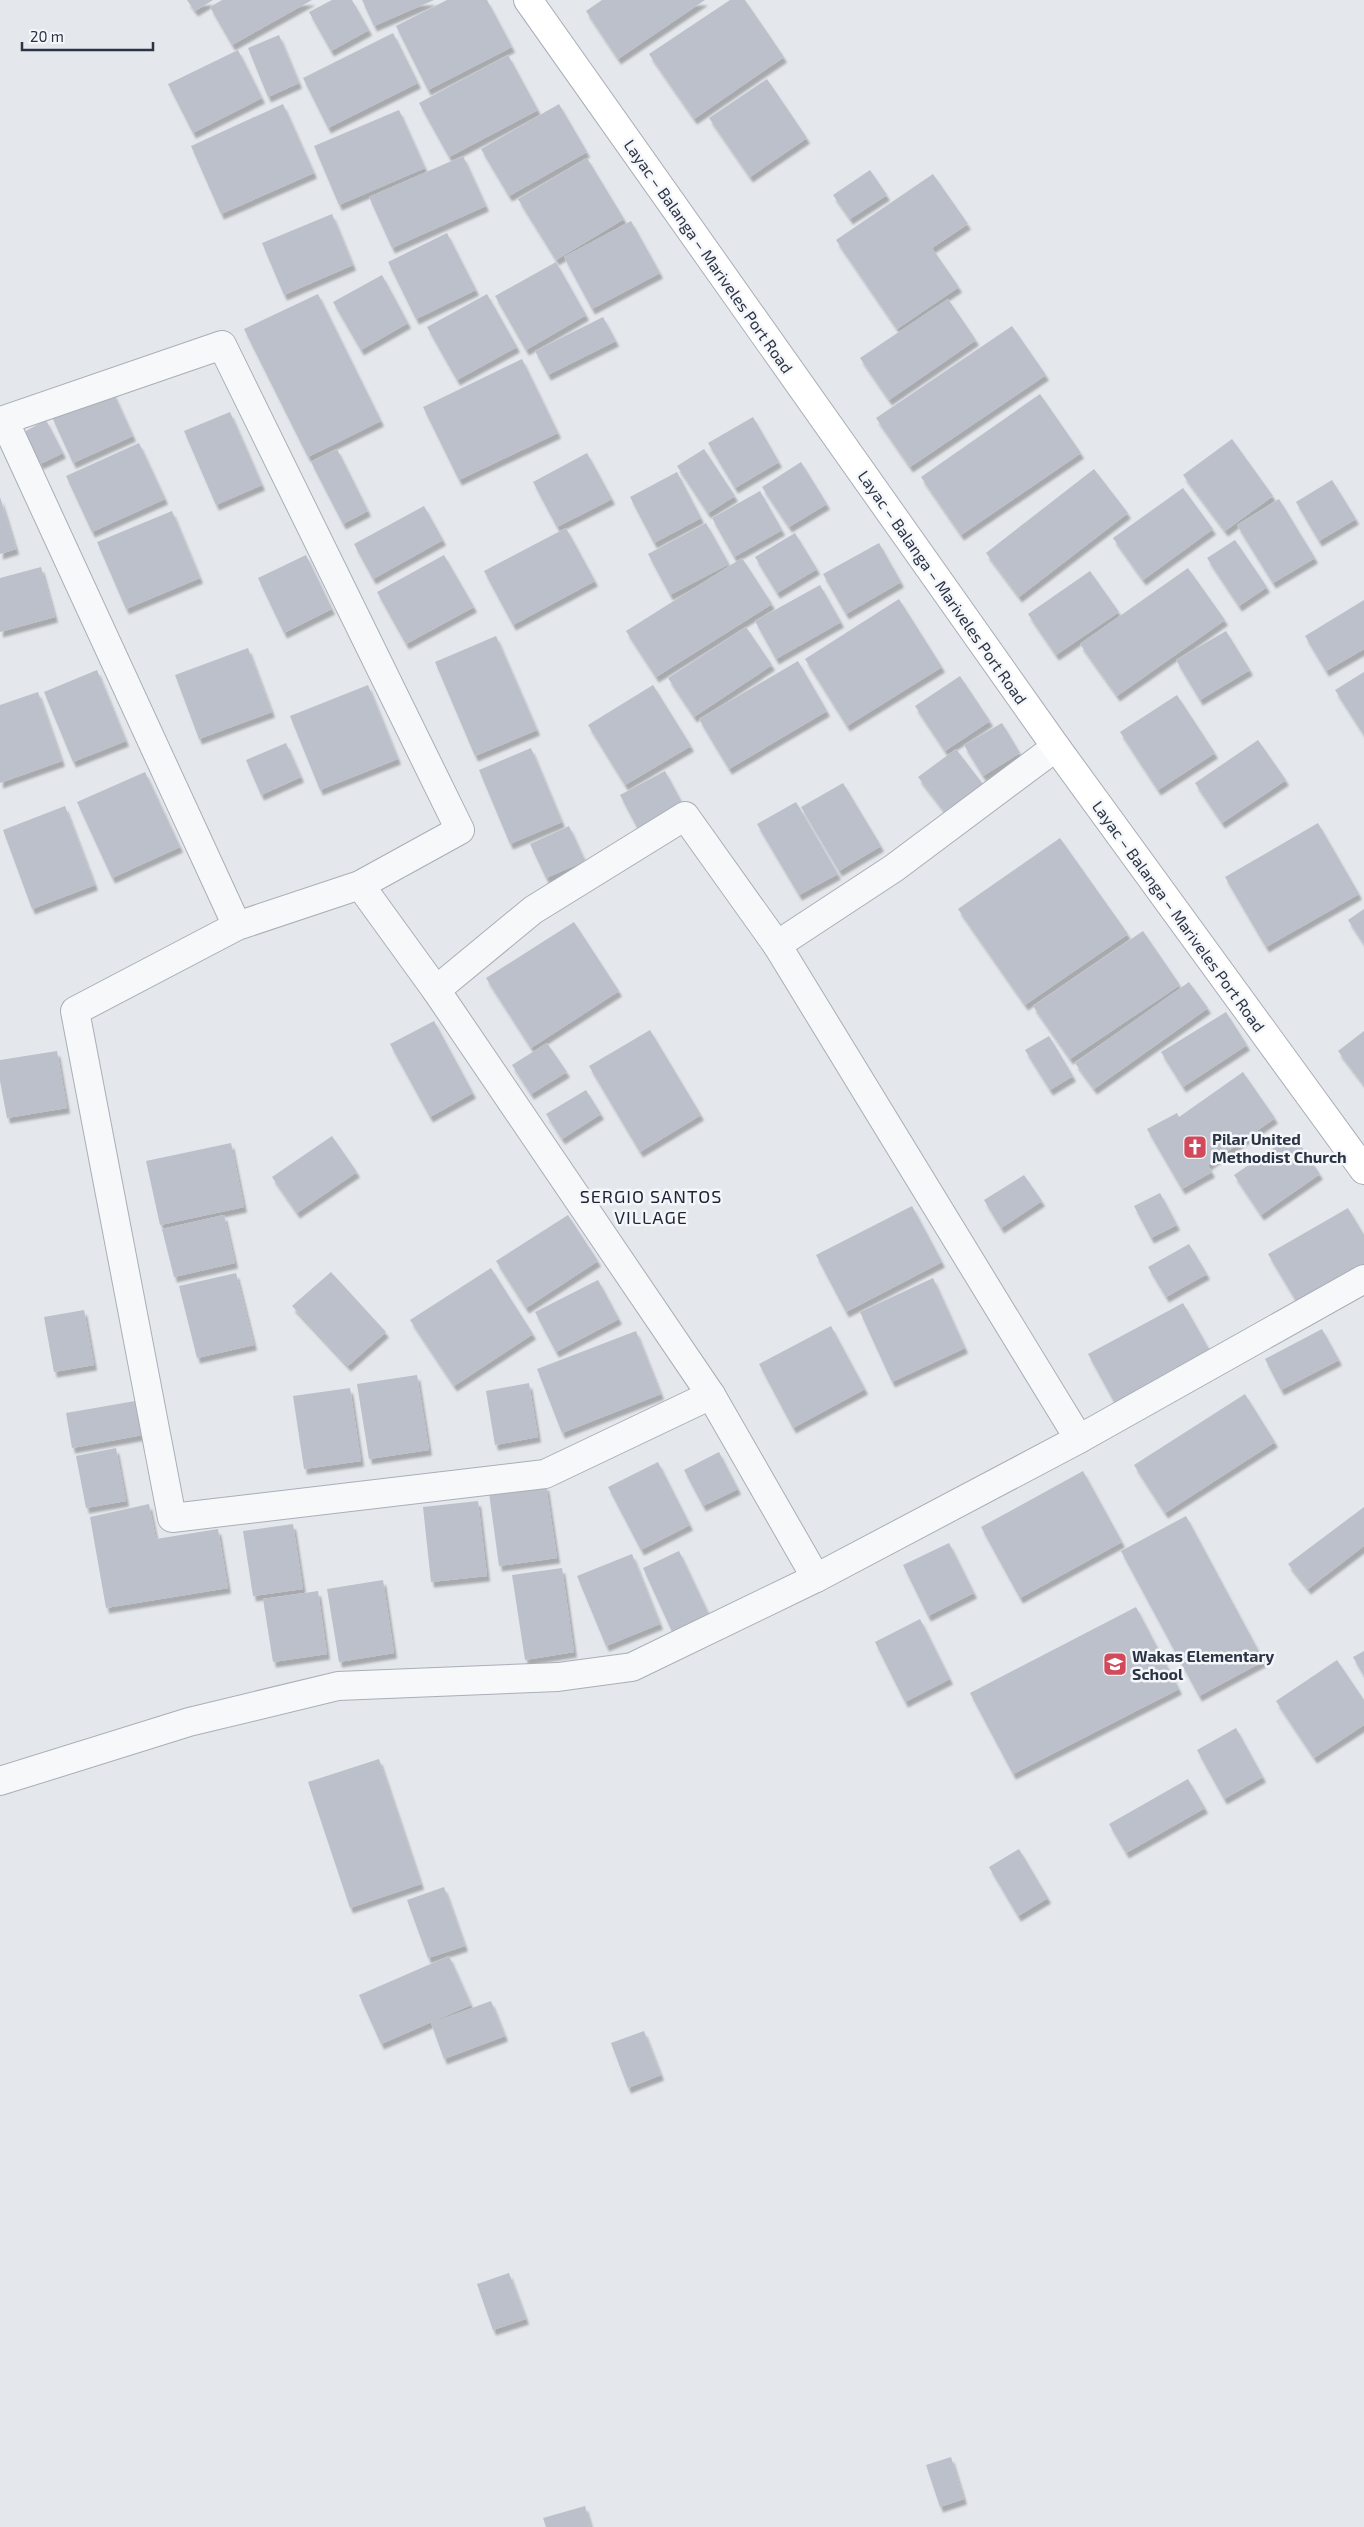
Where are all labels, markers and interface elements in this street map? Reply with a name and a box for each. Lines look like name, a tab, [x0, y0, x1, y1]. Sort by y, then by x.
scale bar	[22, 20, 154, 52]
text: 20 m	[30, 27, 64, 45]
street label: Layac – Balanga – Mariveles Port Road	[621, 135, 797, 377]
street label: Layac – Balanga – Mariveles Port Road	[855, 466, 1031, 708]
street label: Layac – Balanga – Mariveles Port Road	[1089, 797, 1269, 1035]
place label: Pilar United Methodist Church	[1212, 1129, 1347, 1166]
church icon: Pilar United Methodist Church	[1182, 1134, 1208, 1160]
district label: SERGIO SANTOS VILLAGE	[580, 1185, 722, 1228]
place label: Wakas Elementary School	[1132, 1646, 1274, 1683]
school or university icon: Wakas Elementary School	[1102, 1651, 1128, 1677]

